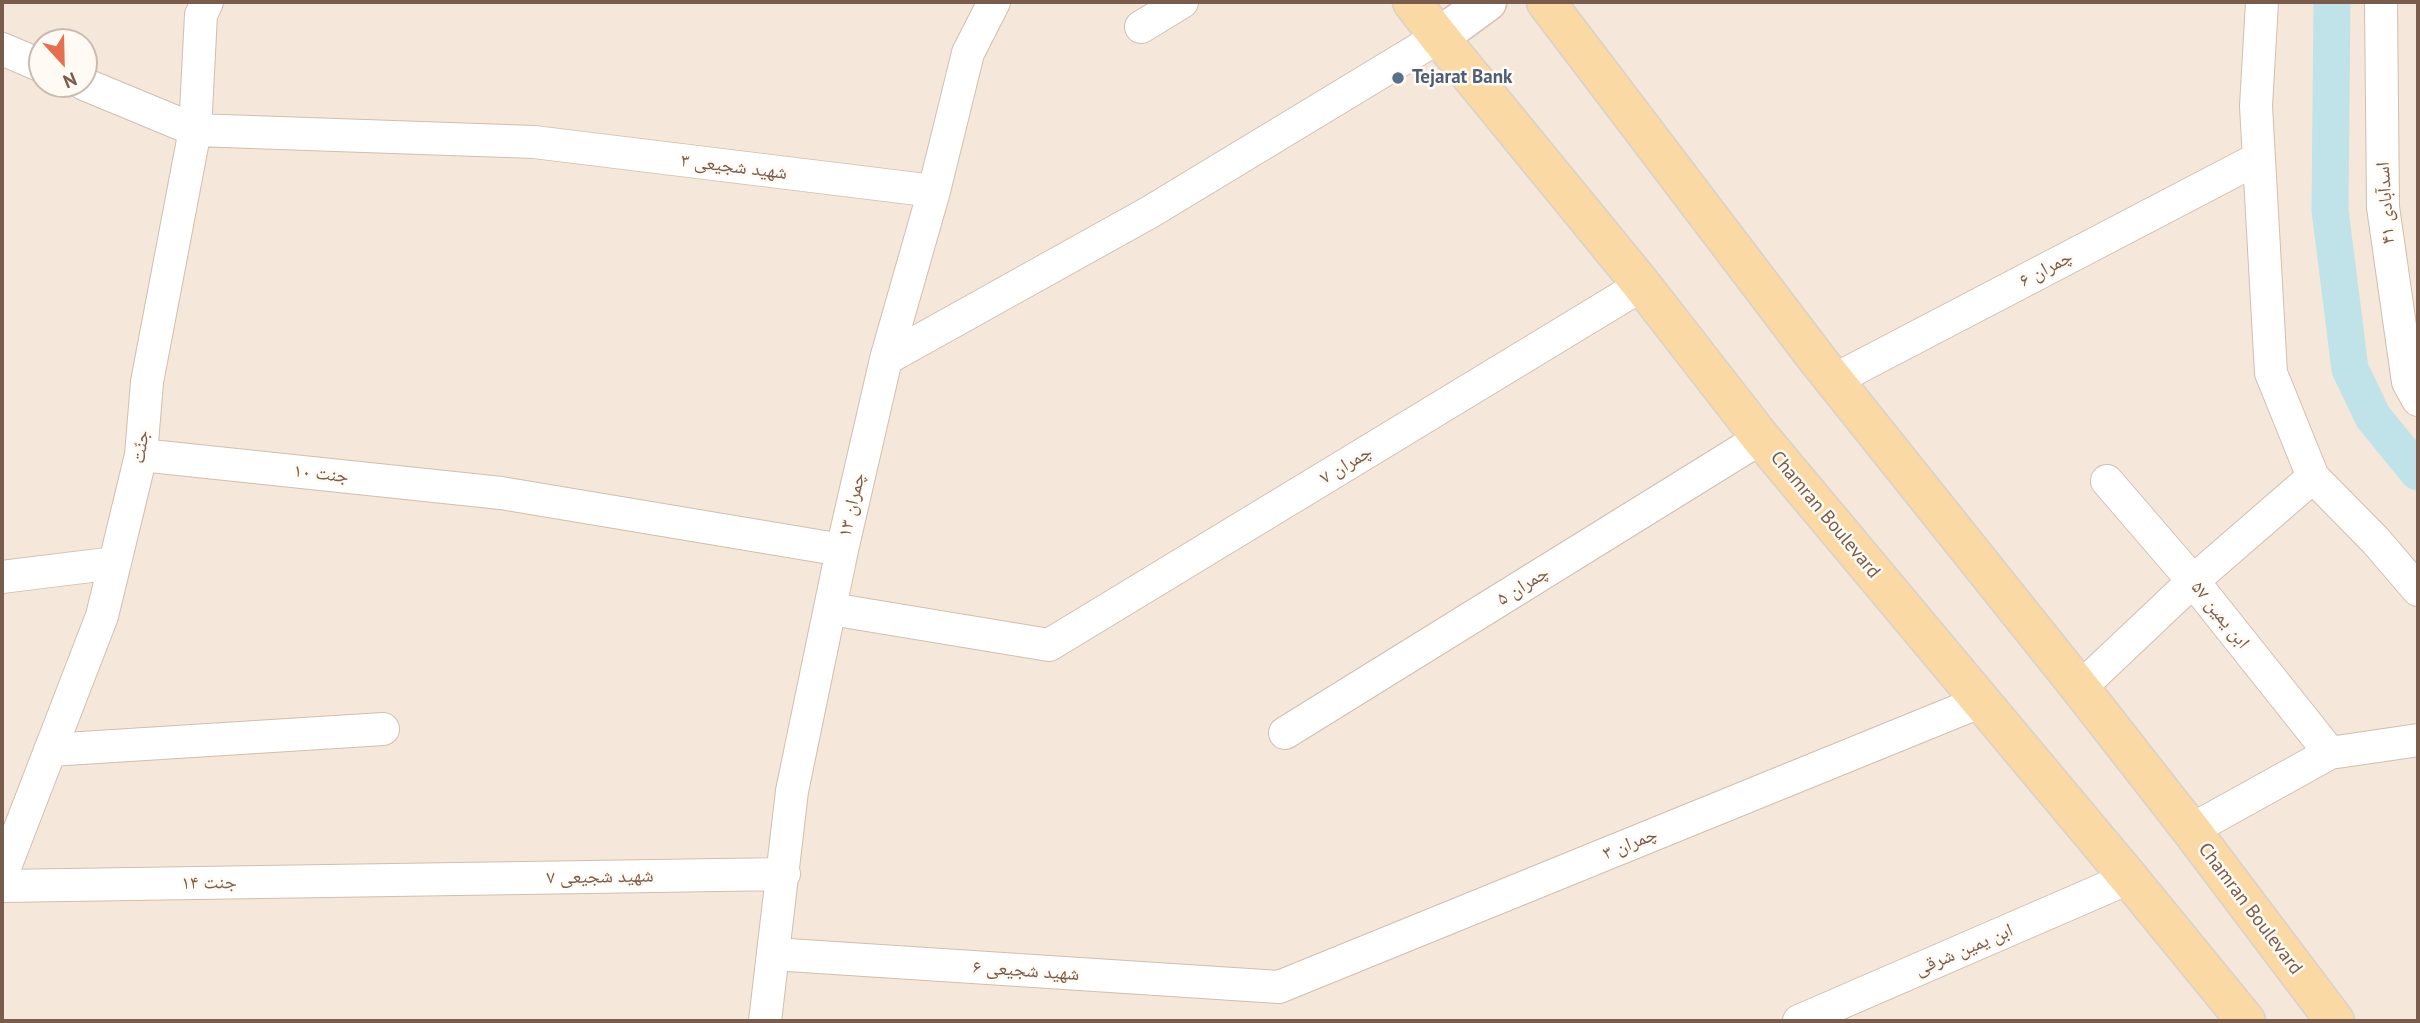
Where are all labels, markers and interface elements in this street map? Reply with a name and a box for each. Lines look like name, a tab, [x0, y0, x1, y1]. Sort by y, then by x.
north arrow	[28, 28, 98, 98]
text: N	[60, 67, 80, 94]
place label: Tejarat Bank	[1412, 67, 1512, 89]
marker: Tejarat Bank	[1390, 70, 1406, 86]
street label: شهید شجیعی ۳	[679, 149, 789, 185]
street label: اسدآبادی ۴۱	[2372, 161, 2400, 245]
street label: چمران ۶	[2016, 246, 2076, 292]
street label: جنّت	[127, 429, 155, 465]
street label: چمران ۷	[1316, 441, 1376, 489]
street label: Chamran Boulevard	[1765, 447, 1885, 583]
street label: جنت ۱۰	[292, 460, 350, 488]
street label: چمران ۱۳	[834, 471, 870, 539]
street label: چمران ۵	[1493, 561, 1553, 611]
street label: ابن یمین ۵۷	[2186, 577, 2254, 653]
street label: چمران ۳	[1599, 823, 1661, 865]
street label: Chamran Boulevard	[2193, 839, 2307, 979]
street label: شهید شجیعی ۷	[546, 865, 654, 889]
street label: جنت ۱۴	[181, 871, 237, 895]
street label: ابن یمین شرقی	[1911, 919, 2017, 981]
street label: شهید شجیعی ۶	[972, 956, 1080, 986]

